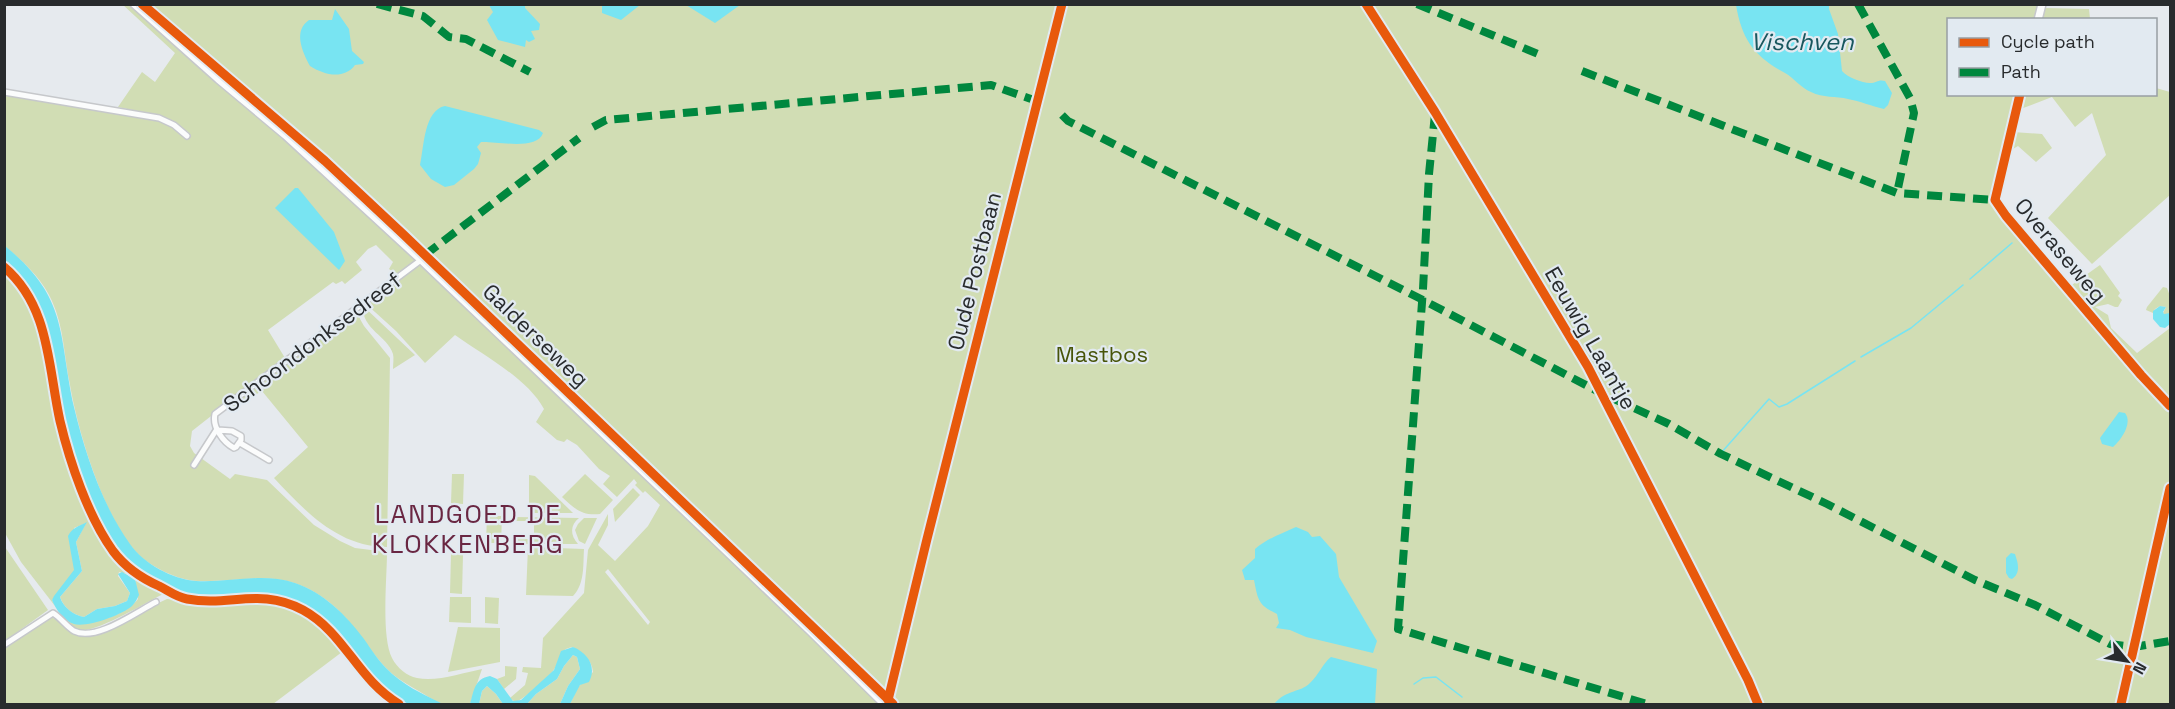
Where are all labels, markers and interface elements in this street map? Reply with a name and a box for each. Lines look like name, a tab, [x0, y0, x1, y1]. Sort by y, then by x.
legend	[1947, 18, 2157, 96]
water label: Vischven	[1750, 26, 1855, 57]
text: Cycle path	[2001, 30, 2095, 53]
text: Path	[2001, 60, 2041, 83]
street label: Oude Postbaan	[941, 189, 1007, 353]
street label: Overaseweg	[2009, 192, 2113, 308]
street label: Eeuwig Laantje	[1539, 261, 1643, 415]
street label: Schoondonksedreef	[217, 266, 407, 418]
street label: Galderseweg	[477, 277, 595, 393]
park label: Mastbos	[1056, 340, 1148, 368]
district label: LANDGOED DE KLOKKENBERG	[372, 497, 564, 561]
north arrow	[2097, 631, 2157, 691]
text: N	[2128, 658, 2151, 678]

